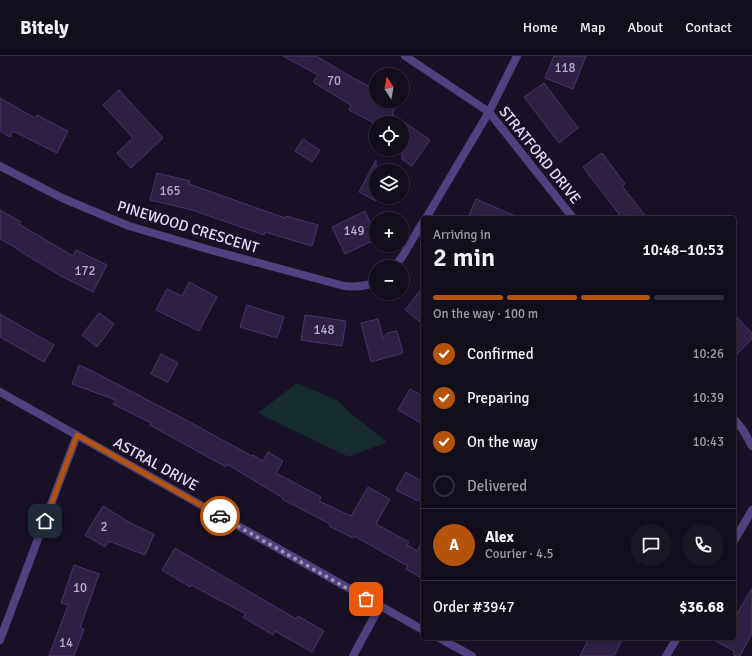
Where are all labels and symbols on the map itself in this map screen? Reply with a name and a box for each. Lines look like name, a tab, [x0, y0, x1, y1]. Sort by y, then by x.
house number: 118	[554, 60, 576, 76]
north arrow	[369, 68, 409, 108]
house number: 70	[327, 73, 341, 89]
street label: STRATFORD DRIVE	[495, 103, 585, 207]
house number: 165	[159, 183, 181, 199]
street label: PINEWOOD CRESCENT	[115, 197, 261, 257]
house number: 149	[343, 223, 365, 239]
house number: 172	[74, 263, 96, 279]
house number: 148	[313, 322, 335, 338]
street label: ASTRAL DRIVE	[111, 433, 201, 495]
courier	[200, 496, 240, 536]
pin	[28, 504, 62, 538]
house number: 2	[100, 519, 108, 535]
house number: 10	[73, 580, 87, 596]
pin	[349, 582, 383, 616]
house number: 14	[59, 635, 73, 651]

